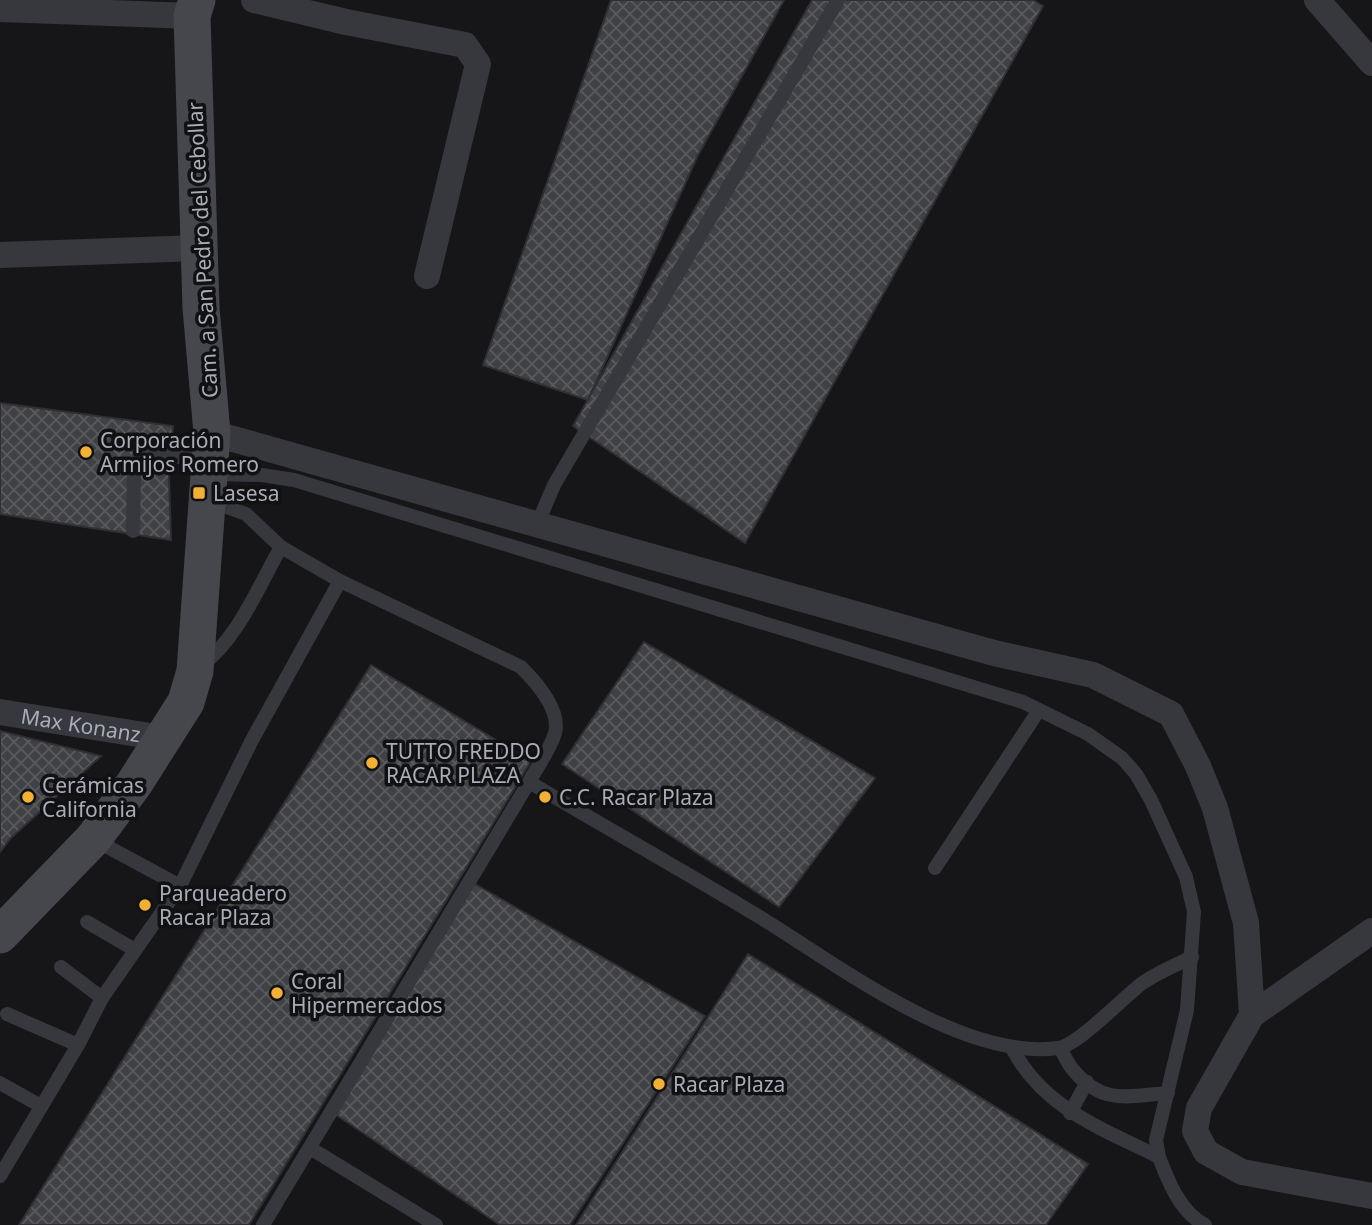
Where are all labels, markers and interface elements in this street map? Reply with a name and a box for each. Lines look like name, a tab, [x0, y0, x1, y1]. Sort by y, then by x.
street label: Cam. a San Pedro del Cebollar	[180, 101, 224, 399]
place label: Corporación Armijos Romero	[100, 426, 259, 478]
marker: Corporación Armijos Romero	[78, 444, 94, 460]
place label: Lasesa	[213, 479, 280, 507]
marker: Lasesa	[191, 485, 207, 501]
street label: Max Konanz	[19, 702, 143, 748]
place label: TUTTO FREDDO RACAR PLAZA	[386, 737, 541, 789]
marker: TUTTO FREDDO RACAR PLAZA	[364, 755, 380, 771]
place label: Cerámicas California	[42, 771, 144, 823]
place label: C.C. Racar Plaza	[559, 783, 714, 811]
marker: Cerámicas California	[20, 789, 36, 805]
marker: C.C. Racar Plaza	[537, 789, 553, 805]
place label: Parqueadero Racar Plaza	[159, 879, 287, 931]
marker: Parqueadero Racar Plaza	[137, 897, 153, 913]
place label: Coral Hipermercados	[291, 967, 443, 1019]
marker: Coral Hipermercados	[269, 985, 285, 1001]
place label: Racar Plaza	[673, 1070, 785, 1098]
marker: Racar Plaza	[651, 1076, 667, 1092]

